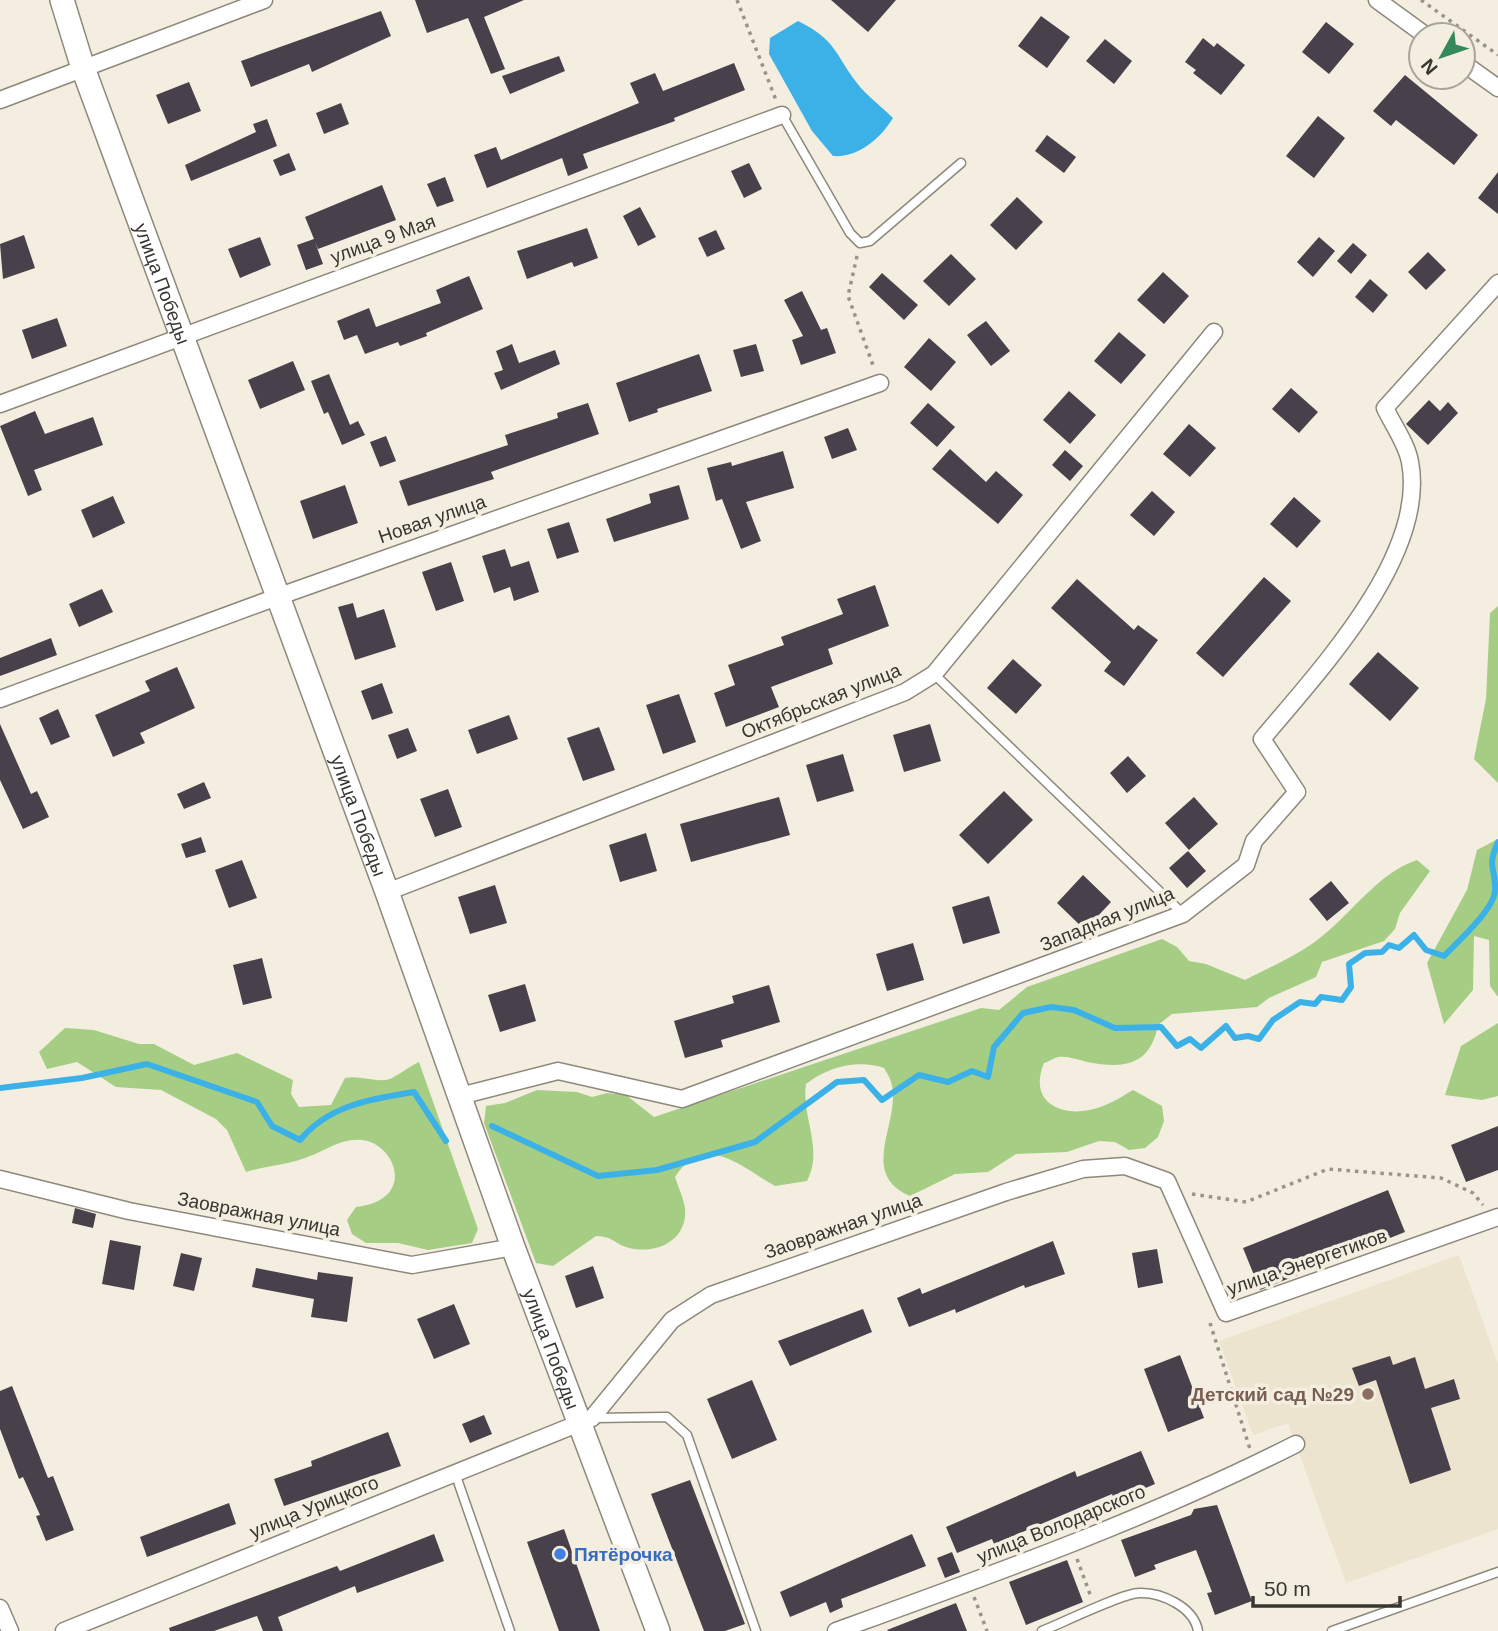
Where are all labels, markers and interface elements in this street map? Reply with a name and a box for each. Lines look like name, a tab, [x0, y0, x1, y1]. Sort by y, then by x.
north arrow	[1407, 21, 1477, 91]
text: N	[1417, 55, 1442, 79]
street label: улица 9 Мая	[328, 210, 438, 268]
street label: улица Победы	[131, 220, 194, 347]
street label: Новая улица	[375, 491, 489, 547]
street label: Октябрьская улица	[738, 659, 904, 743]
street label: улица Победы	[327, 752, 391, 879]
street label: Западная улица	[1037, 882, 1178, 955]
street label: Заовражная улица	[176, 1188, 343, 1240]
street label: Заовражная улица	[761, 1189, 925, 1263]
street label: улица Энергетиков	[1224, 1225, 1390, 1299]
street label: улица Победы	[519, 1286, 584, 1412]
place label: Детский сад №29	[1191, 1384, 1354, 1405]
marker: Детский сад №29	[1360, 1386, 1376, 1402]
street label: улица Урицкого	[247, 1472, 381, 1542]
street label: улица Володарского	[974, 1481, 1148, 1567]
place label: Пятёрочка	[574, 1544, 673, 1565]
marker: Пятёрочка	[552, 1546, 568, 1562]
scale bar	[1253, 1564, 1400, 1608]
text: 50 m	[1264, 1577, 1311, 1600]

